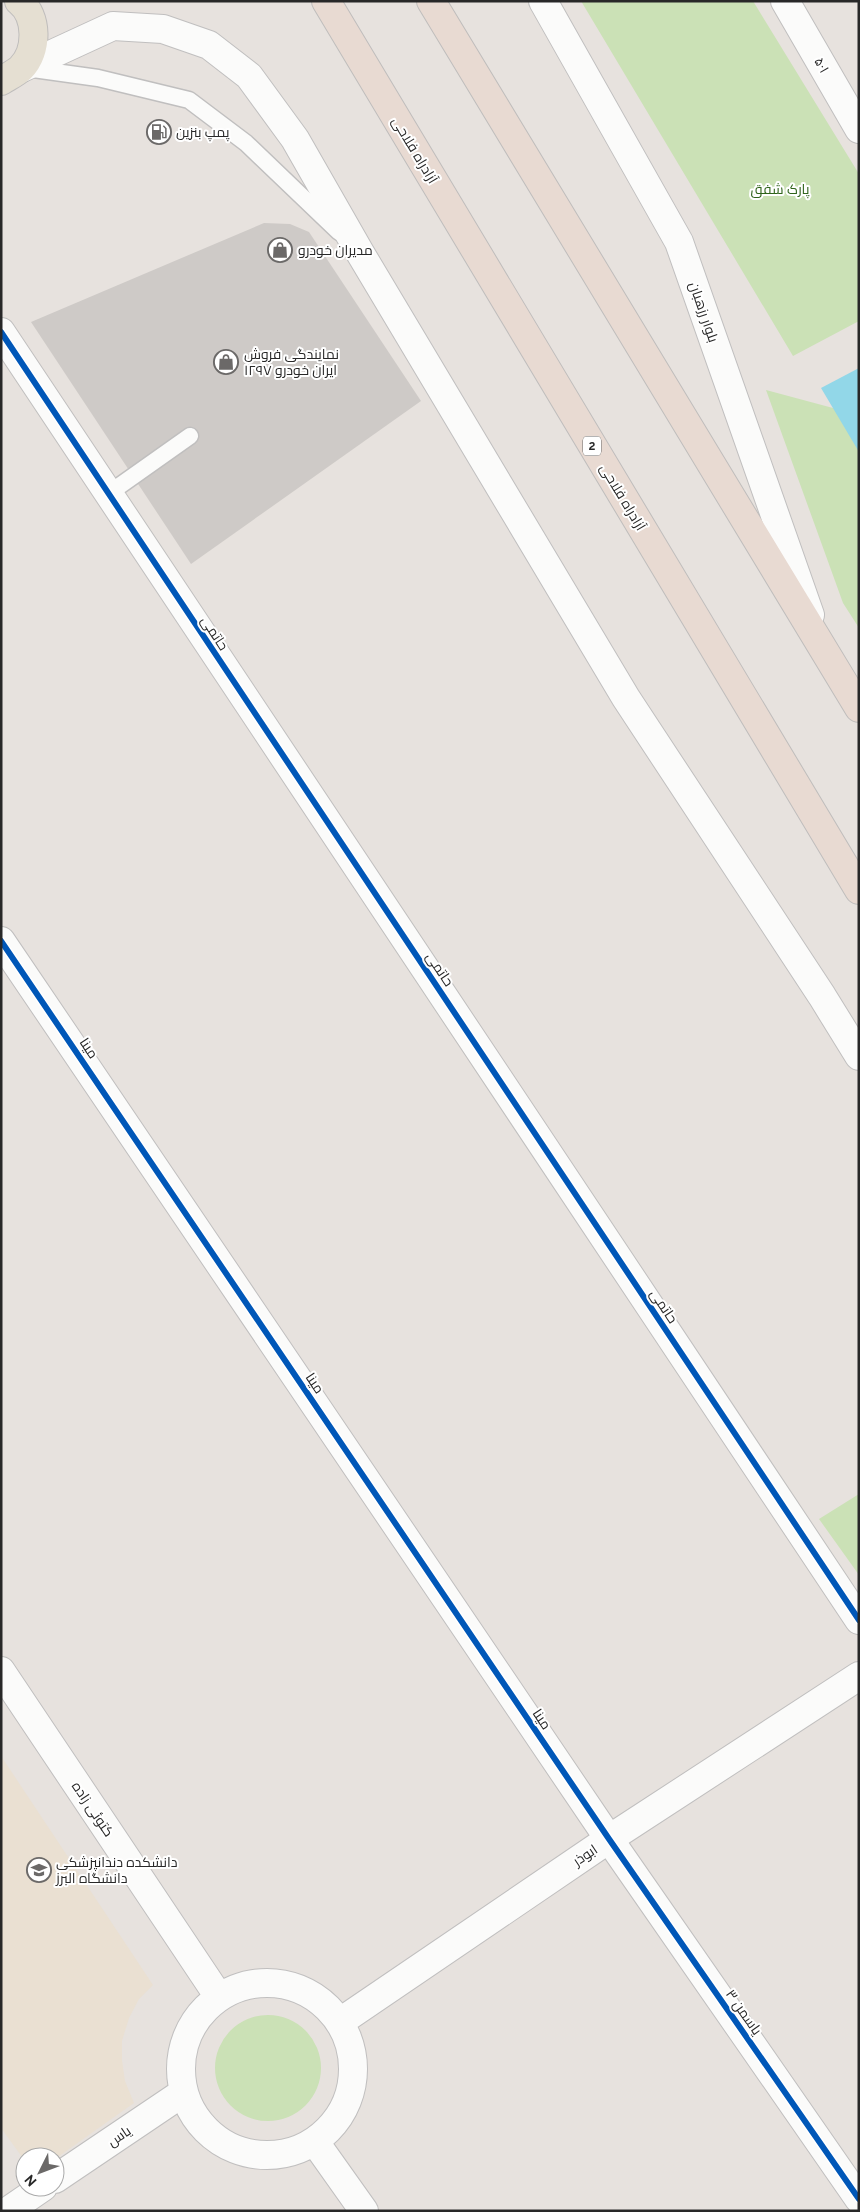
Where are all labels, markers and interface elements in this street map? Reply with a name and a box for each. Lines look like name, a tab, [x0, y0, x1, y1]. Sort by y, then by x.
street label: ۵۰۱	[809, 55, 832, 77]
street label: آزادراه فلاحی	[387, 114, 440, 187]
fuel station icon: پمپ بنزین	[146, 119, 172, 145]
place label: پمپ بنزین	[176, 125, 230, 142]
park label: پارک شفق	[751, 182, 810, 199]
shop icon: مدیران خودرو	[267, 237, 293, 263]
place label: مدیران خودرو	[298, 243, 373, 260]
street label: بلوار رزهبان	[684, 280, 721, 345]
place label: نمایندگی فروش ایران خودرو ۱۲۹۷	[244, 347, 339, 380]
shop icon: نمایندگی فروش ایران خودرو ۱۲۹۷	[213, 349, 239, 375]
road number: 2	[583, 436, 601, 456]
street label: آزادراه فلاحی	[595, 461, 648, 534]
street label: حاتمی	[196, 613, 231, 654]
street label: حاتمی	[421, 950, 456, 990]
street label: مینا	[75, 1035, 101, 1062]
street label: حاتمی	[645, 1287, 680, 1327]
street label: مینا	[301, 1370, 327, 1397]
street label: مینا	[528, 1706, 554, 1733]
street label: کتوئی زاده	[67, 1779, 116, 1841]
street label: ابوذر	[569, 1842, 601, 1871]
place label: دانشکده دندانپزشکی دانشگاه البرز	[55, 1855, 177, 1888]
school or university icon: دانشکده دندانپزشکی دانشگاه البرز	[26, 1857, 52, 1883]
street label: یاسمن ۳	[721, 1987, 765, 2039]
street label: یاس	[105, 2123, 135, 2151]
north arrow	[15, 2147, 65, 2197]
text: N	[22, 2170, 41, 2189]

